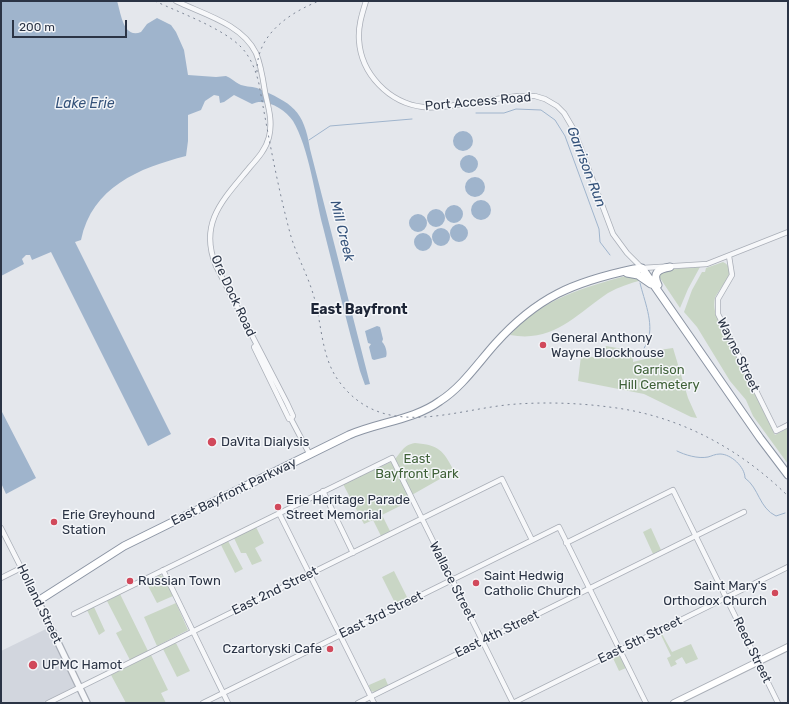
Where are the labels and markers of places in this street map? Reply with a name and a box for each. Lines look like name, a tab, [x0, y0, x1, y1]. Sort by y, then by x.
place label: General Anthony Wayne Blockhouse	[551, 330, 664, 361]
marker: General Anthony Wayne Blockhouse	[538, 340, 548, 350]
place label: DaVita Dialysis	[221, 434, 309, 450]
marker: DaVita Dialysis	[206, 436, 218, 448]
place label: Erie Heritage Parade Street Memorial	[286, 492, 410, 523]
marker: Erie Heritage Parade Street Memorial	[273, 502, 283, 512]
place label: Erie Greyhound Station	[62, 507, 155, 538]
marker: Erie Greyhound Station	[49, 517, 59, 527]
place label: Saint Hedwig Catholic Church	[484, 568, 581, 599]
place label: Russian Town	[138, 573, 221, 589]
marker: Russian Town	[125, 576, 135, 586]
marker: Saint Hedwig Catholic Church	[471, 578, 481, 588]
place label: Saint Mary's Orthodox Church	[663, 578, 767, 609]
marker: Saint Mary's Orthodox Church	[770, 588, 780, 598]
place label: Czartoryski Cafe	[223, 641, 322, 657]
marker: Czartoryski Cafe	[325, 644, 335, 654]
place label: UPMC Hamot	[42, 657, 122, 673]
marker: UPMC Hamot	[27, 659, 39, 671]

